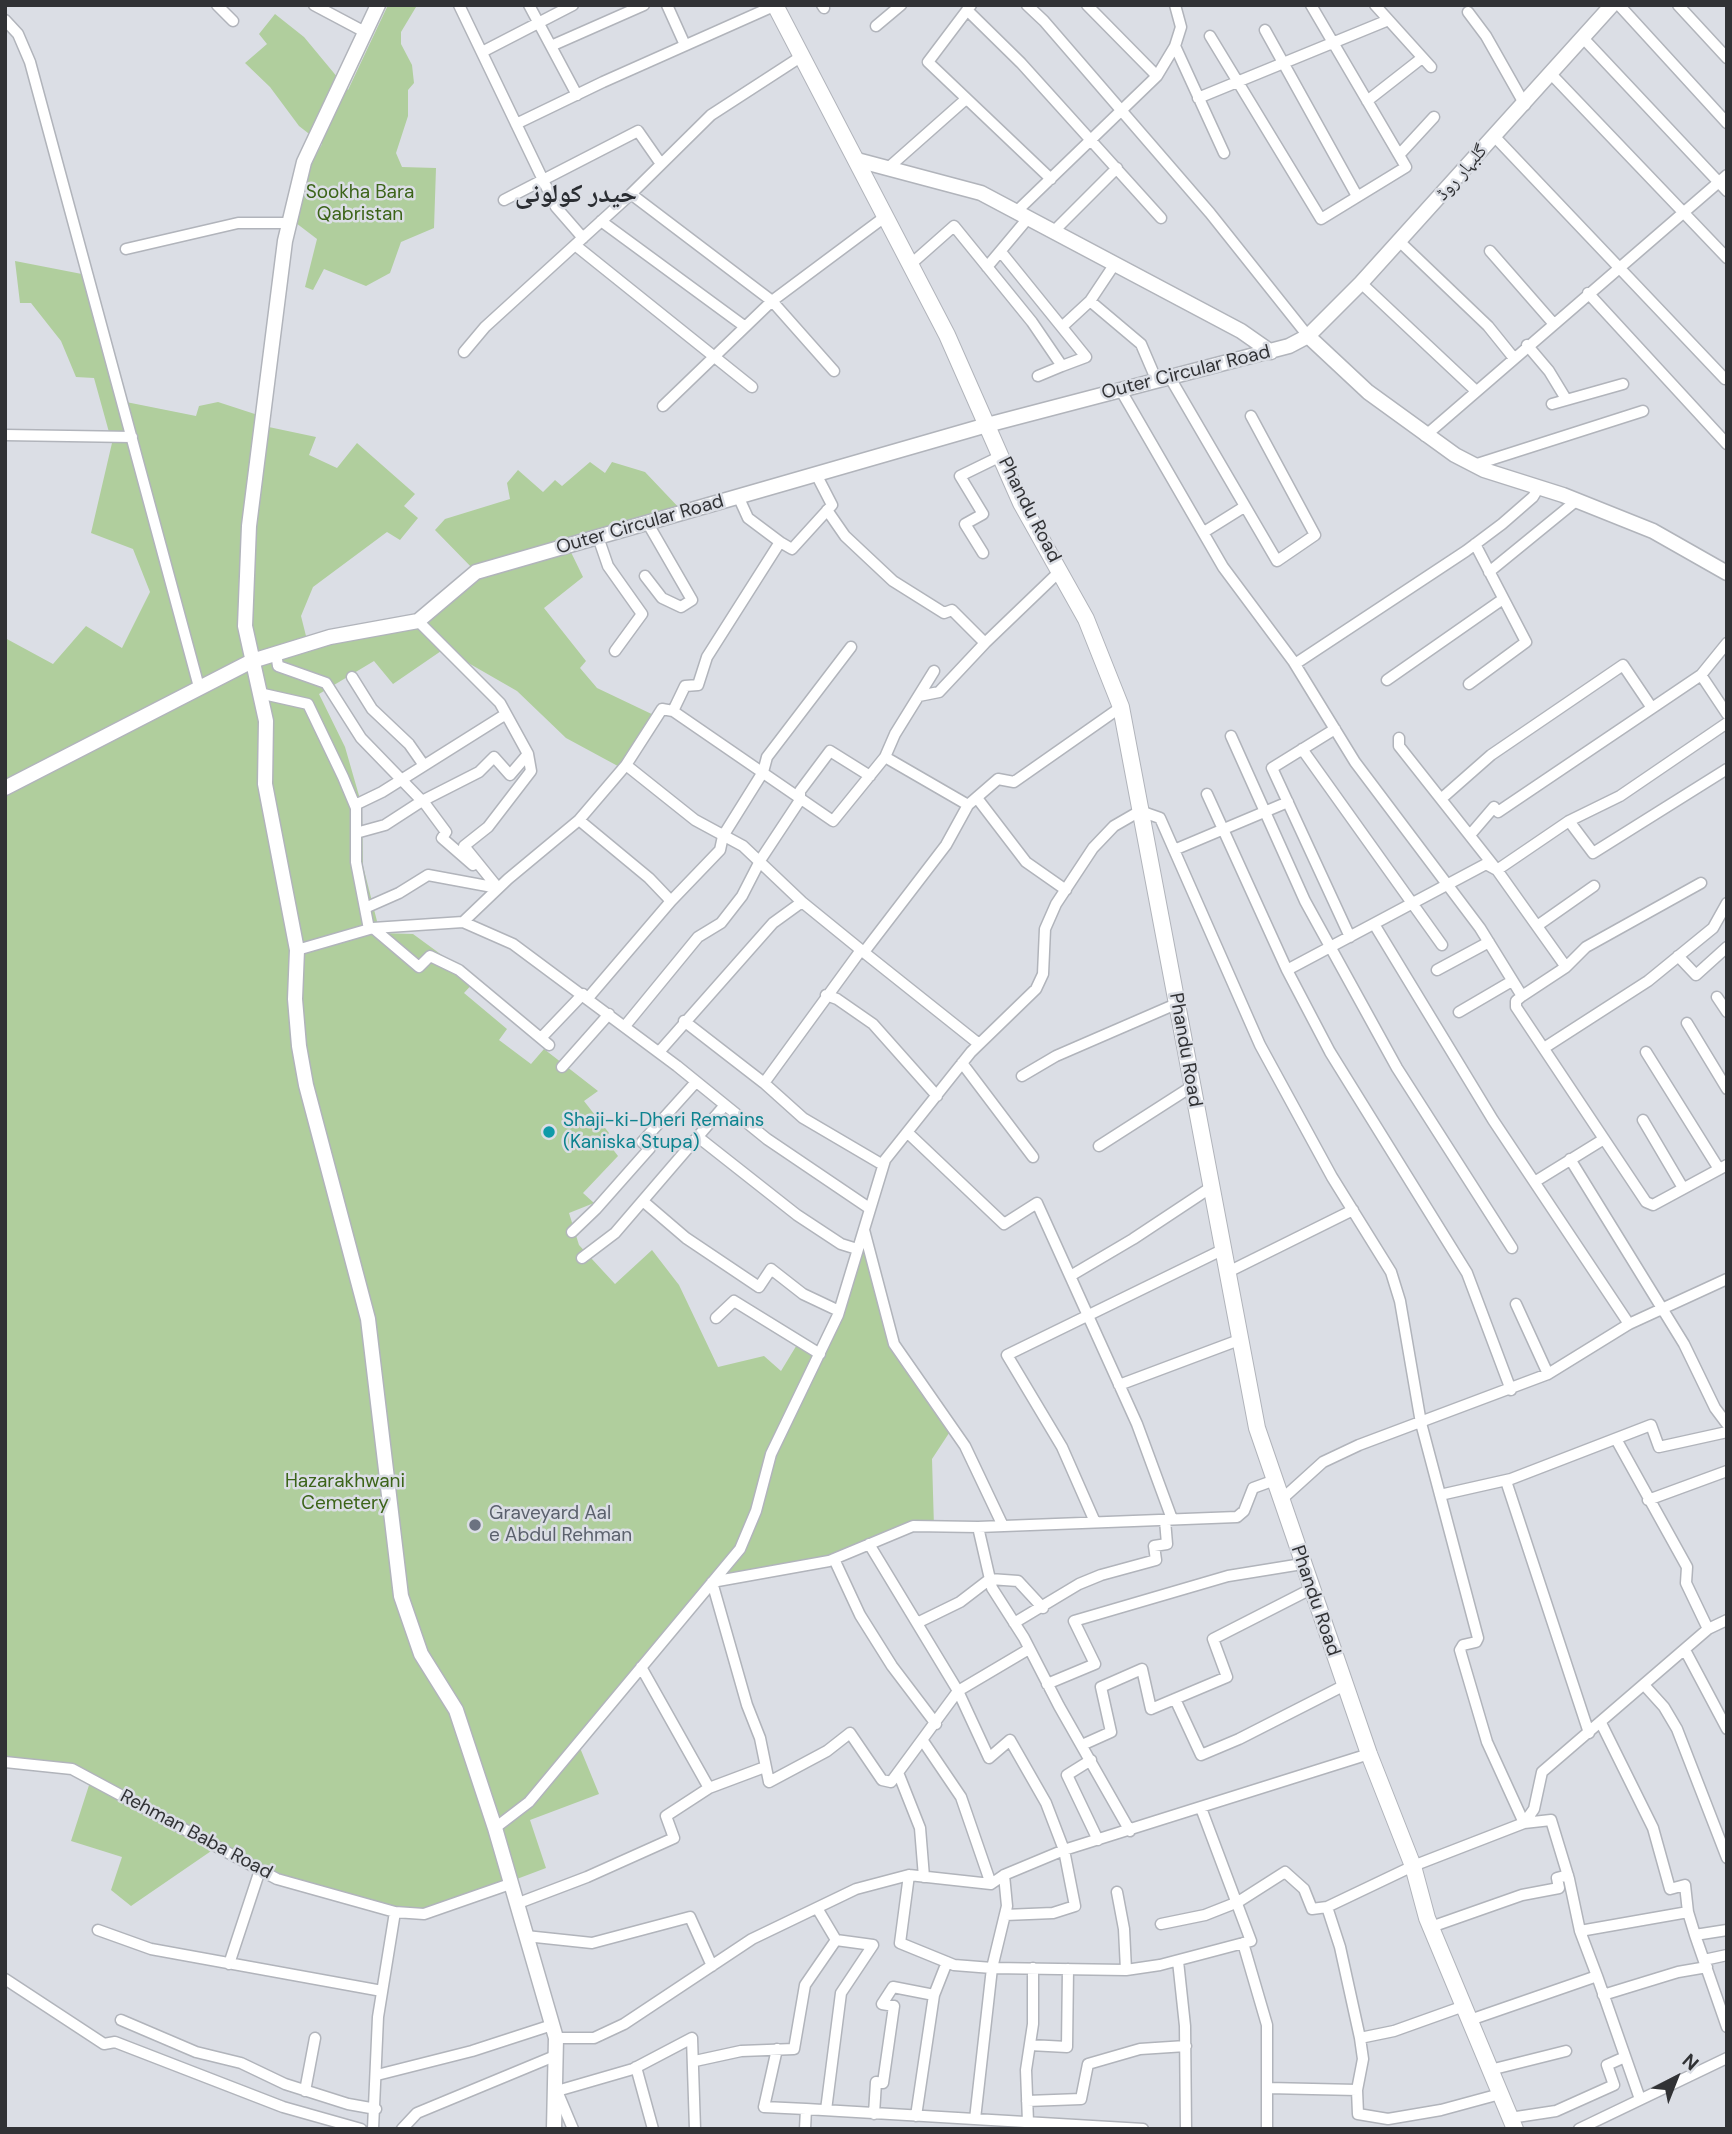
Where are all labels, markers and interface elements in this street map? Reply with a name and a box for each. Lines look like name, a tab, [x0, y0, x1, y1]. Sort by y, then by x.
street label: گلبہار روڈ	[1431, 140, 1493, 206]
district label: حیدر کولونی	[515, 179, 637, 211]
park label: Sookha Bara Qabristan	[306, 182, 414, 226]
street label: Outer Circular Road	[1099, 341, 1273, 405]
street label: Phandu Road	[993, 453, 1065, 567]
street label: Outer Circular Road	[554, 490, 726, 560]
street label: Phandu Road	[1164, 991, 1206, 1109]
place label: Shaji-ki-Dheri Remains (Kaniska Stupa)	[563, 1110, 764, 1154]
marker: Shaji-ki-Dheri Remains (Kaniska Stupa)	[541, 1124, 557, 1140]
park label: Hazarakhwani Cemetery	[285, 1471, 405, 1515]
place label: Graveyard Aal e Abdul Rehman	[489, 1503, 632, 1547]
marker: Graveyard Aal e Abdul Rehman	[467, 1517, 483, 1533]
street label: Phandu Road	[1285, 1543, 1345, 1659]
street label: Rehman Baba Road	[116, 1785, 276, 1885]
north arrow	[1641, 2043, 1711, 2113]
text: N	[1677, 2048, 1704, 2076]

